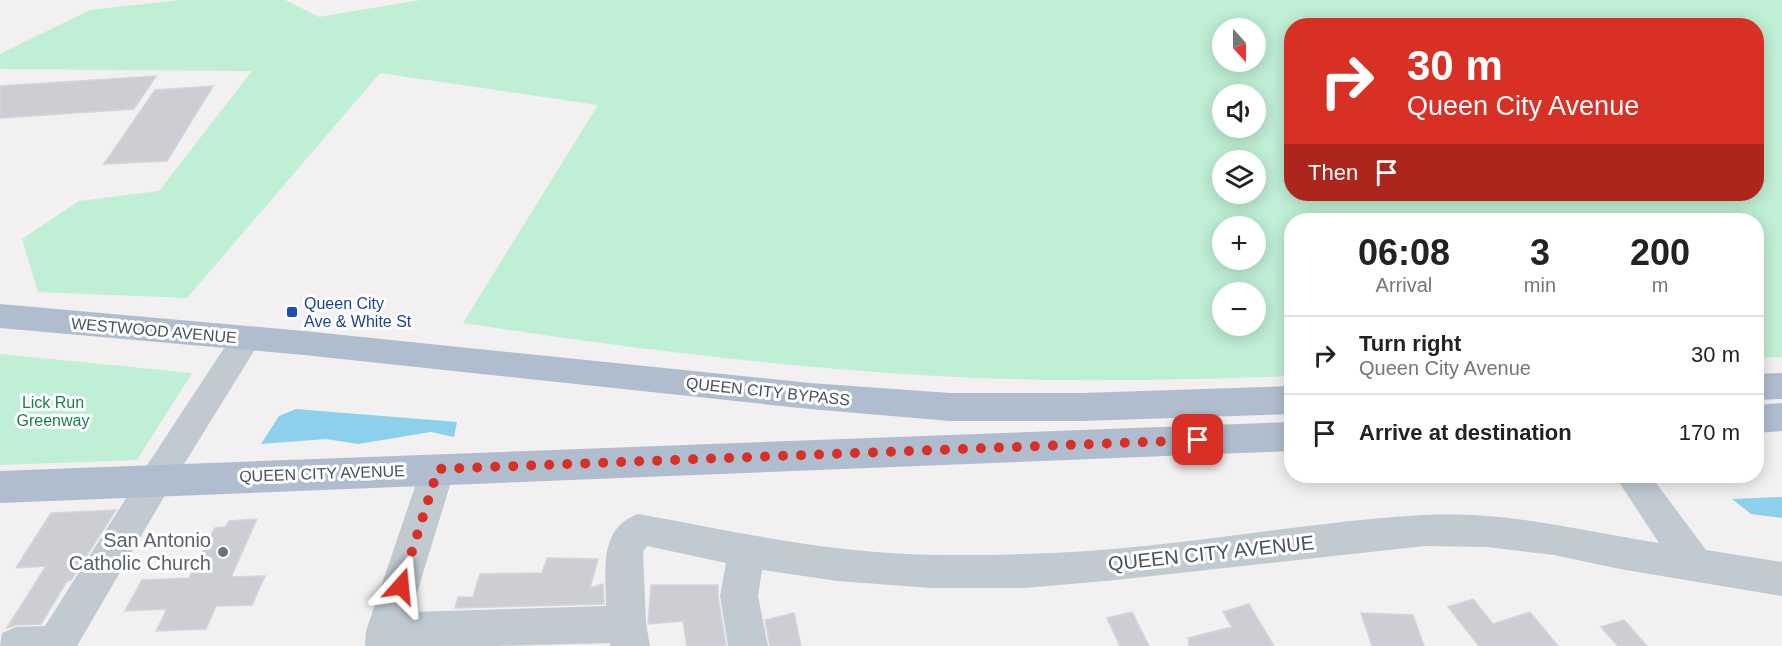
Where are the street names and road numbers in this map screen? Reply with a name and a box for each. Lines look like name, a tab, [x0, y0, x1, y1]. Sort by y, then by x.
street label: WESTWOOD AVENUE	[71, 315, 237, 346]
street label: QUEEN CITY BYPASS	[685, 374, 851, 409]
street label: QUEEN CITY AVENUE	[239, 462, 405, 485]
street label: QUEEN CITY AVENUE	[1107, 531, 1315, 575]

